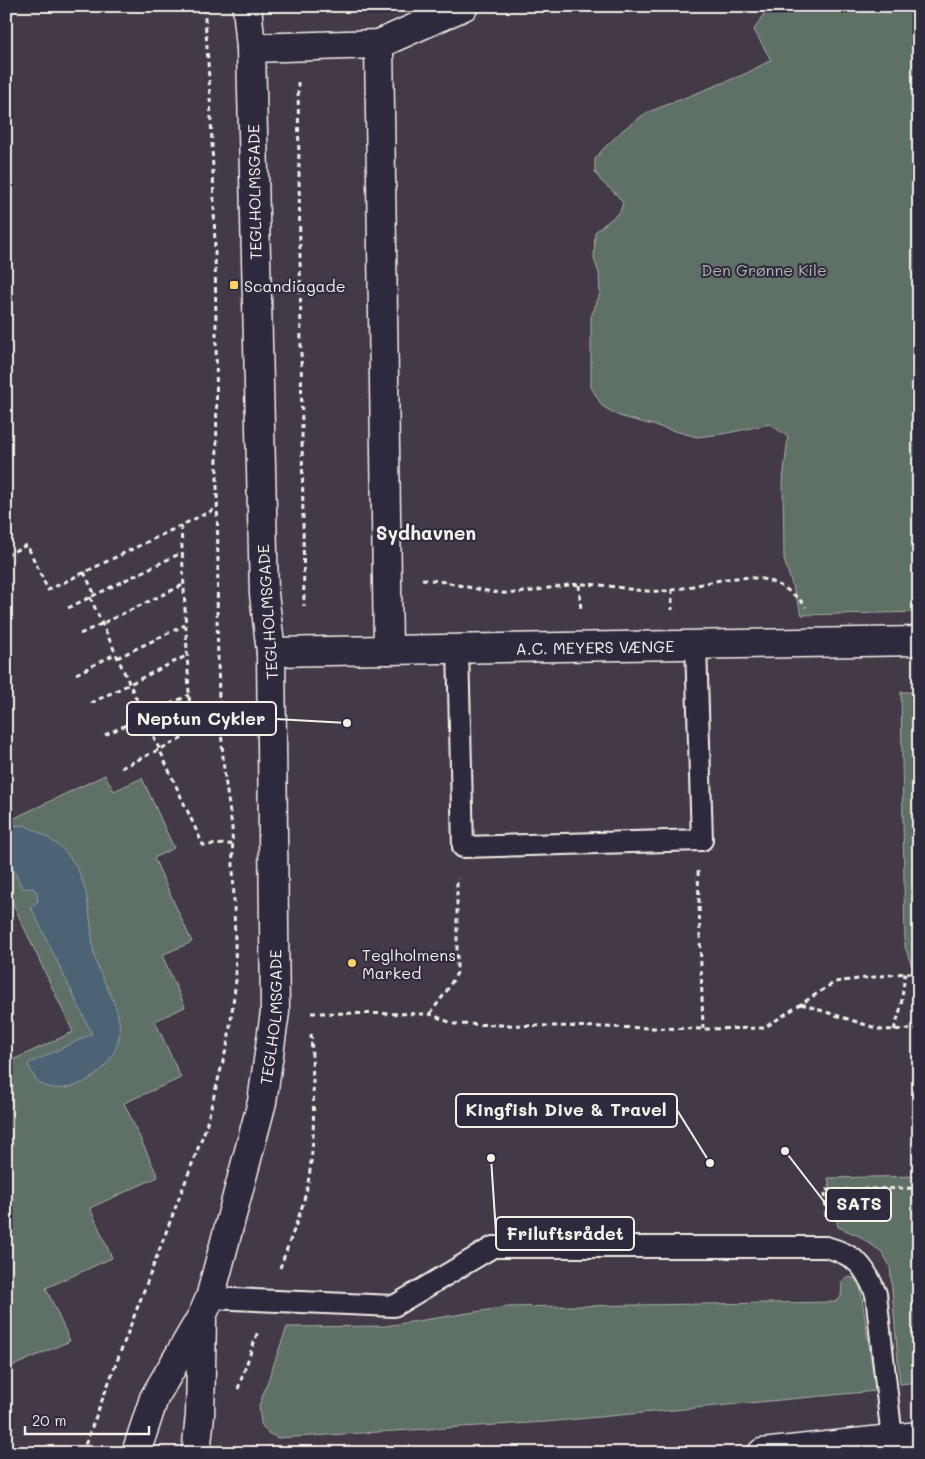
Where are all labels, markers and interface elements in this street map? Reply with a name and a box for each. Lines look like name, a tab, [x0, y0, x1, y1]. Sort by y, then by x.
street label: TEGLHOLMSGADE	[242, 124, 266, 260]
park label: Den Grønne Kile	[701, 259, 827, 280]
place label: Scandiagade	[244, 275, 346, 296]
marker: Scandiagade	[228, 279, 240, 291]
district label: Sydhavnen	[376, 520, 476, 545]
street label: TEGLHOLMSGADE	[252, 544, 282, 680]
street label: A.C. MEYERS VÆNGE	[516, 635, 674, 658]
callout: Neptun Cykler	[127, 702, 276, 735]
text: Neptun Cykler	[137, 706, 265, 730]
place label: Teglholmens Marked	[362, 944, 456, 983]
street label: TEGLHOLMSGADE	[254, 949, 286, 1086]
marker: Teglholmens Marked	[346, 957, 358, 969]
callout: Kingfish Dive & Travel	[456, 1094, 677, 1127]
text: Kingfish Dive & Travel	[465, 1097, 667, 1121]
callout: SATS	[826, 1188, 891, 1221]
text: SATS	[836, 1191, 882, 1215]
callout: Friluftsrådet	[496, 1217, 634, 1250]
text: Friluftsrådet	[506, 1221, 624, 1245]
scale bar	[25, 1404, 149, 1436]
text: 20 m	[32, 1410, 66, 1430]

